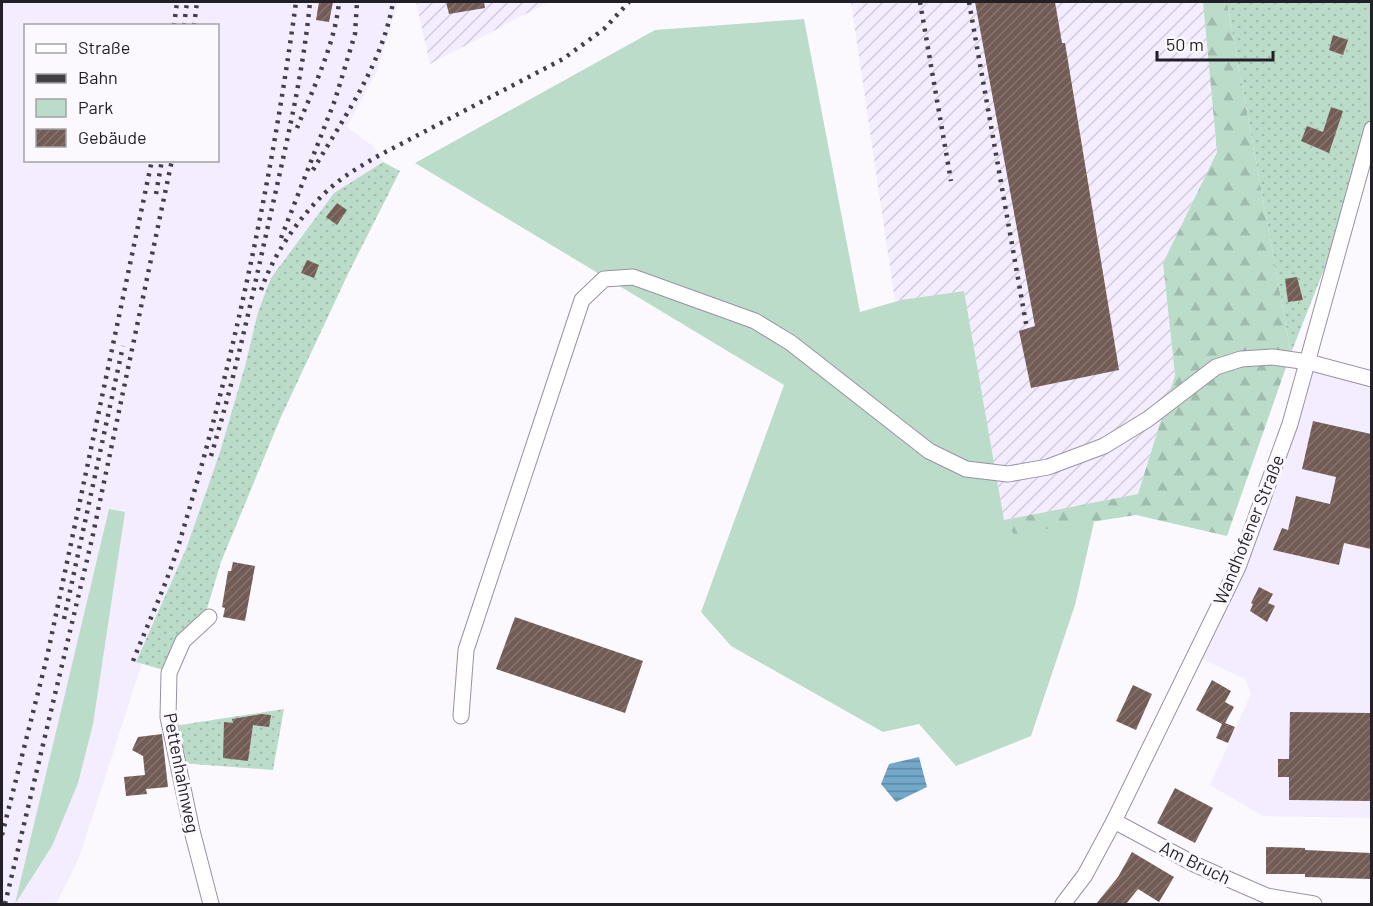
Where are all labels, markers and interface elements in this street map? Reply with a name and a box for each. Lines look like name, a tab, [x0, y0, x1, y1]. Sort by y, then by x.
legend	[24, 24, 219, 162]
scale bar	[1157, 24, 1272, 62]
text: 50 m	[1166, 33, 1204, 55]
text: Straße	[78, 36, 130, 58]
text: Bahn	[78, 66, 118, 88]
text: Park	[78, 96, 113, 118]
text: Gebäude	[78, 126, 147, 148]
street label: Wandhofener Straße	[1208, 451, 1288, 608]
street label: Pettenhahnweg	[160, 711, 204, 835]
street label: Am Bruch	[1156, 836, 1234, 889]

